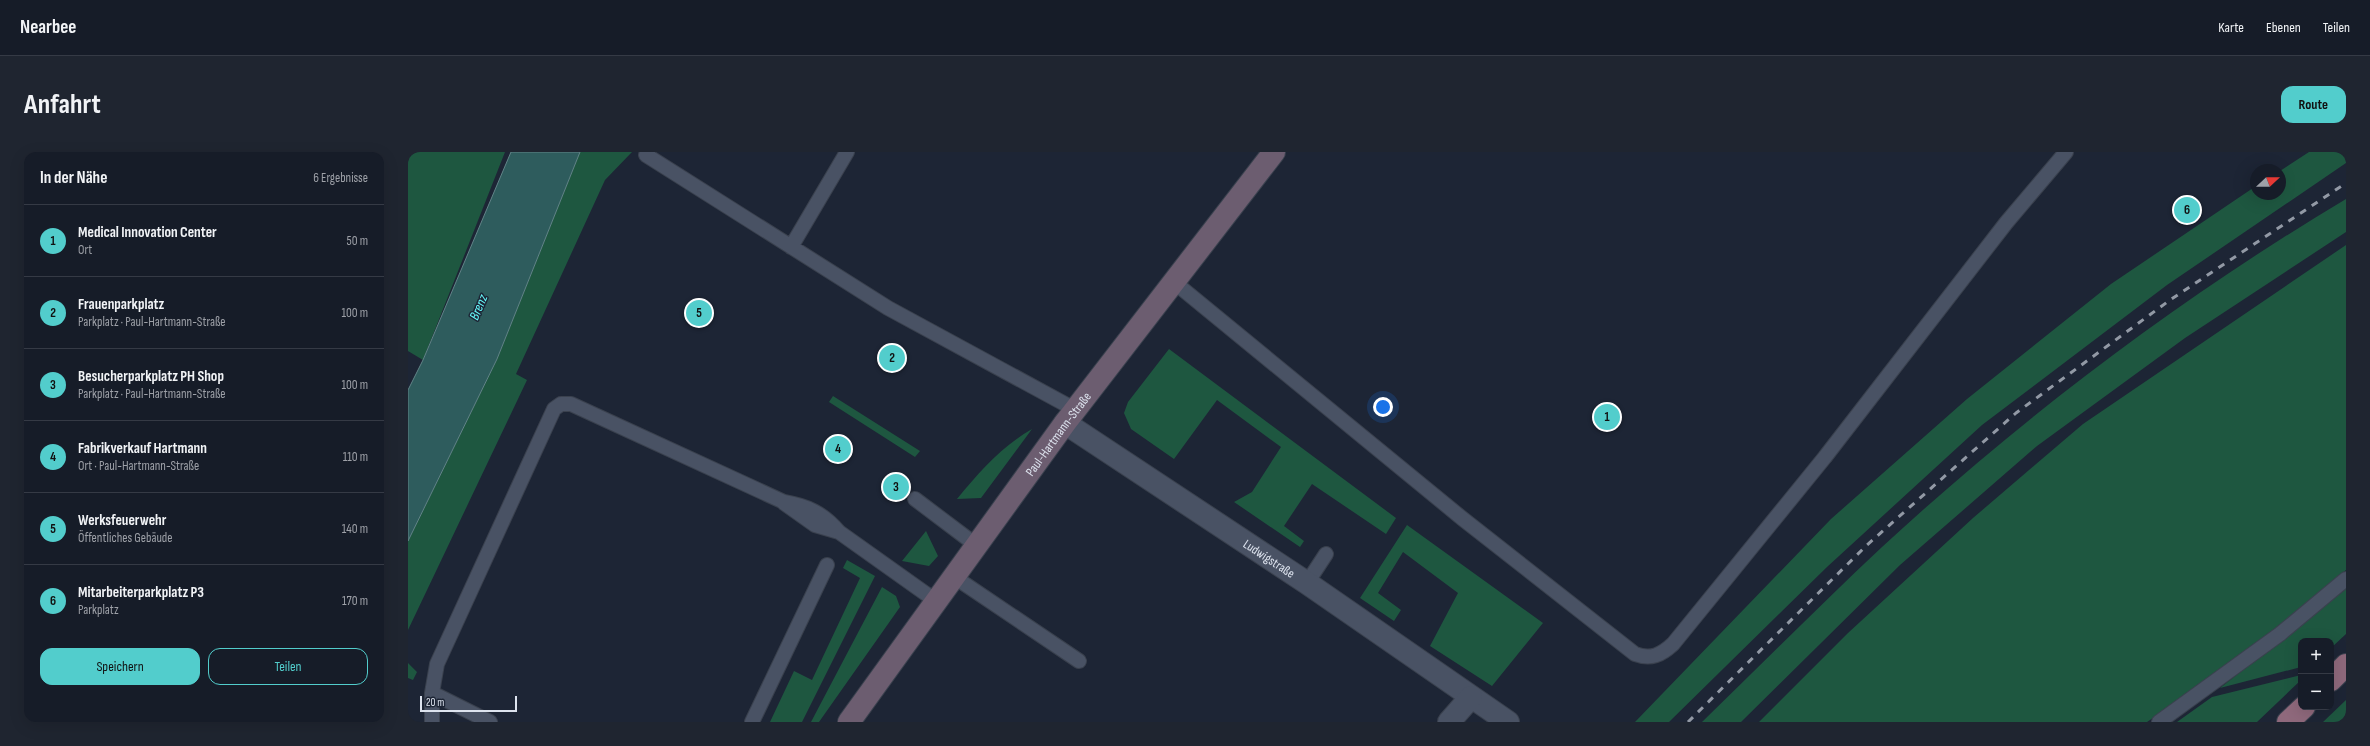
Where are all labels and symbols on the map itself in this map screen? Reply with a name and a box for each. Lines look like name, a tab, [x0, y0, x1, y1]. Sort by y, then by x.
north arrow	[2250, 164, 2286, 200]
pin: 6	[2174, 195, 2200, 225]
water label: Brenz	[466, 291, 492, 323]
pin: 5	[686, 298, 712, 328]
pin: 2	[879, 343, 905, 373]
street label: Paul-Hartmann-Straße	[1022, 389, 1095, 479]
your location	[1373, 397, 1393, 417]
pin: 1	[1594, 402, 1620, 432]
pin: 4	[825, 434, 851, 464]
pin: 3	[883, 472, 909, 502]
street label: Ludwigstraße	[1240, 536, 1298, 582]
scale bar	[420, 694, 517, 713]

